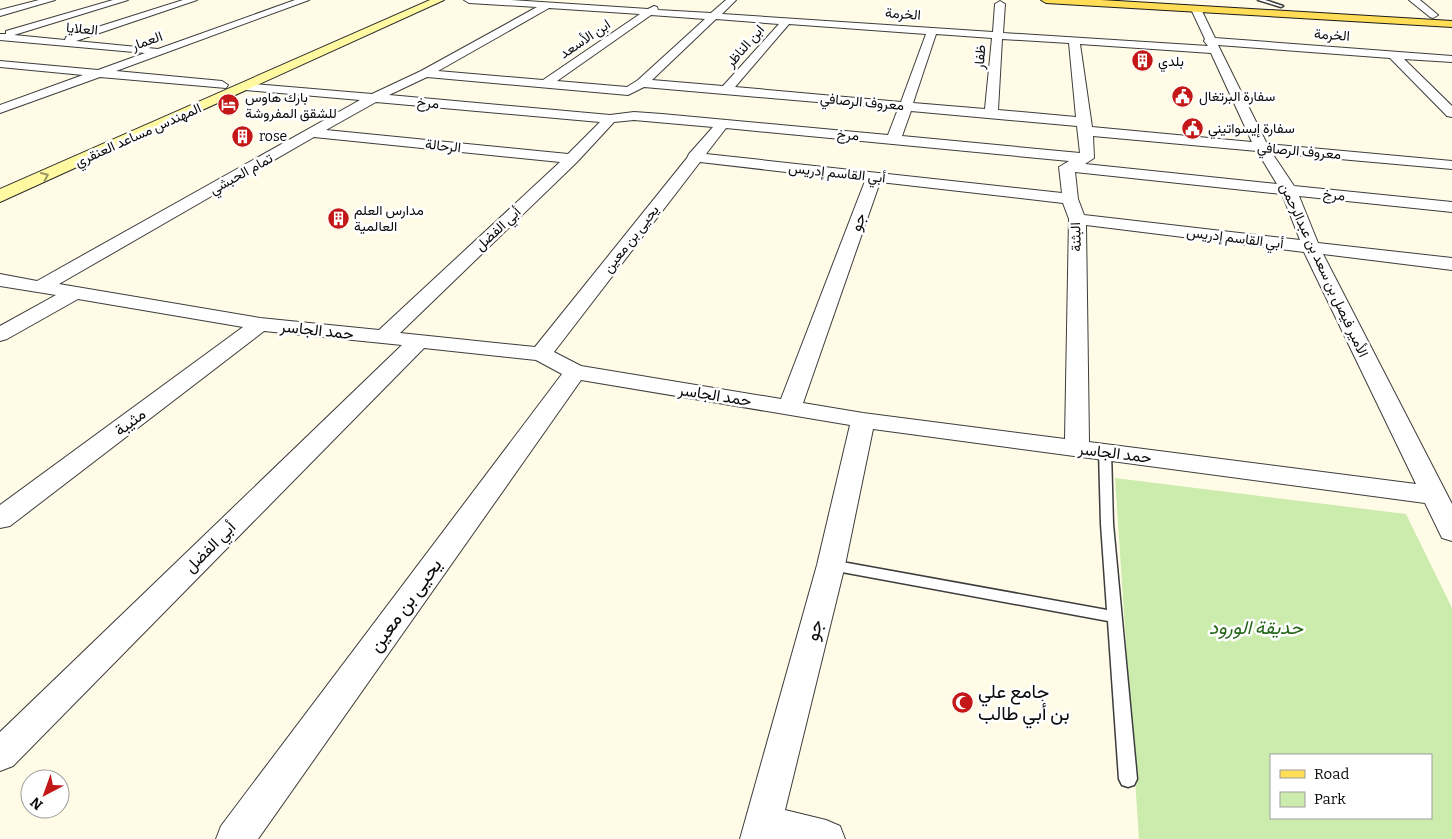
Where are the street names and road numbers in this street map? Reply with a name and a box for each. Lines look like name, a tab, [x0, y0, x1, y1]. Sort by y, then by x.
street label: الخرمة	[885, 4, 921, 24]
street label: ابن الأسعد	[556, 16, 614, 62]
street label: العلايا	[65, 19, 99, 39]
street label: ابن الناظر	[721, 21, 768, 71]
street label: الخرمة	[1314, 25, 1350, 45]
street label: العمار	[128, 28, 165, 55]
street label: ظفار	[971, 44, 989, 71]
street label: معروف الرصافي	[819, 90, 905, 117]
street label: مرخ	[416, 94, 440, 114]
street label: المهندس مساعد العنقري	[72, 99, 205, 173]
street label: مرخ	[836, 126, 860, 146]
street label: الرحالة	[424, 136, 462, 156]
street label: معروف الرصافي	[1256, 139, 1342, 166]
street label: تمام الحبشي	[206, 150, 277, 201]
street label: أبي القاسم إدريس	[787, 159, 886, 190]
street label: الأمير فيصل بن سعد بن عبدالرحمن	[1276, 180, 1372, 360]
street label: مرخ	[1322, 185, 1346, 207]
street label: يحيى بن معين	[599, 202, 663, 276]
street label: أبي الفضل	[472, 204, 526, 257]
street label: جو	[846, 210, 871, 234]
street label: البثنة	[1067, 222, 1085, 252]
street label: أبي القاسم إدريس	[1185, 224, 1284, 255]
street label: حمد الجاسر	[278, 317, 355, 344]
street label: حمد الجاسر	[676, 380, 753, 411]
street label: مثيبة	[111, 404, 149, 440]
street label: حمد الجاسر	[1076, 439, 1153, 468]
street label: أبي الفضل	[181, 517, 242, 579]
street label: يحيى بن معين	[363, 554, 447, 656]
street label: جو	[800, 617, 828, 643]

